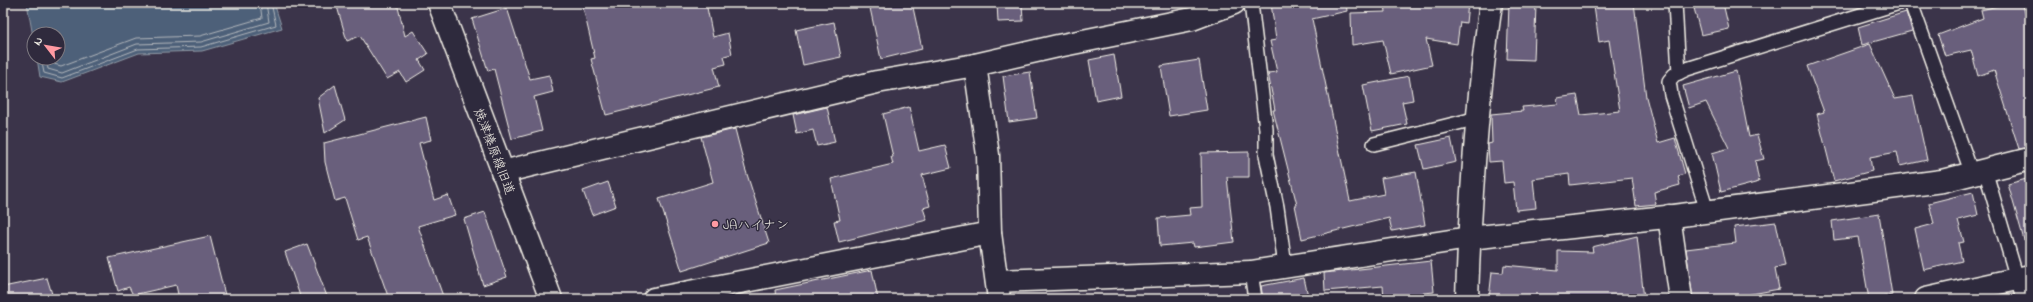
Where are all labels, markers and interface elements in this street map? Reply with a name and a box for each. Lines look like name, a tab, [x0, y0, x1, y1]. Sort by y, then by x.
north arrow	[26, 26, 66, 66]
text: N	[30, 34, 47, 49]
street label: 焼津榛原線旧道	[468, 106, 519, 197]
place label: JAハイナン	[723, 216, 789, 235]
marker: JAハイナン	[710, 219, 720, 229]

